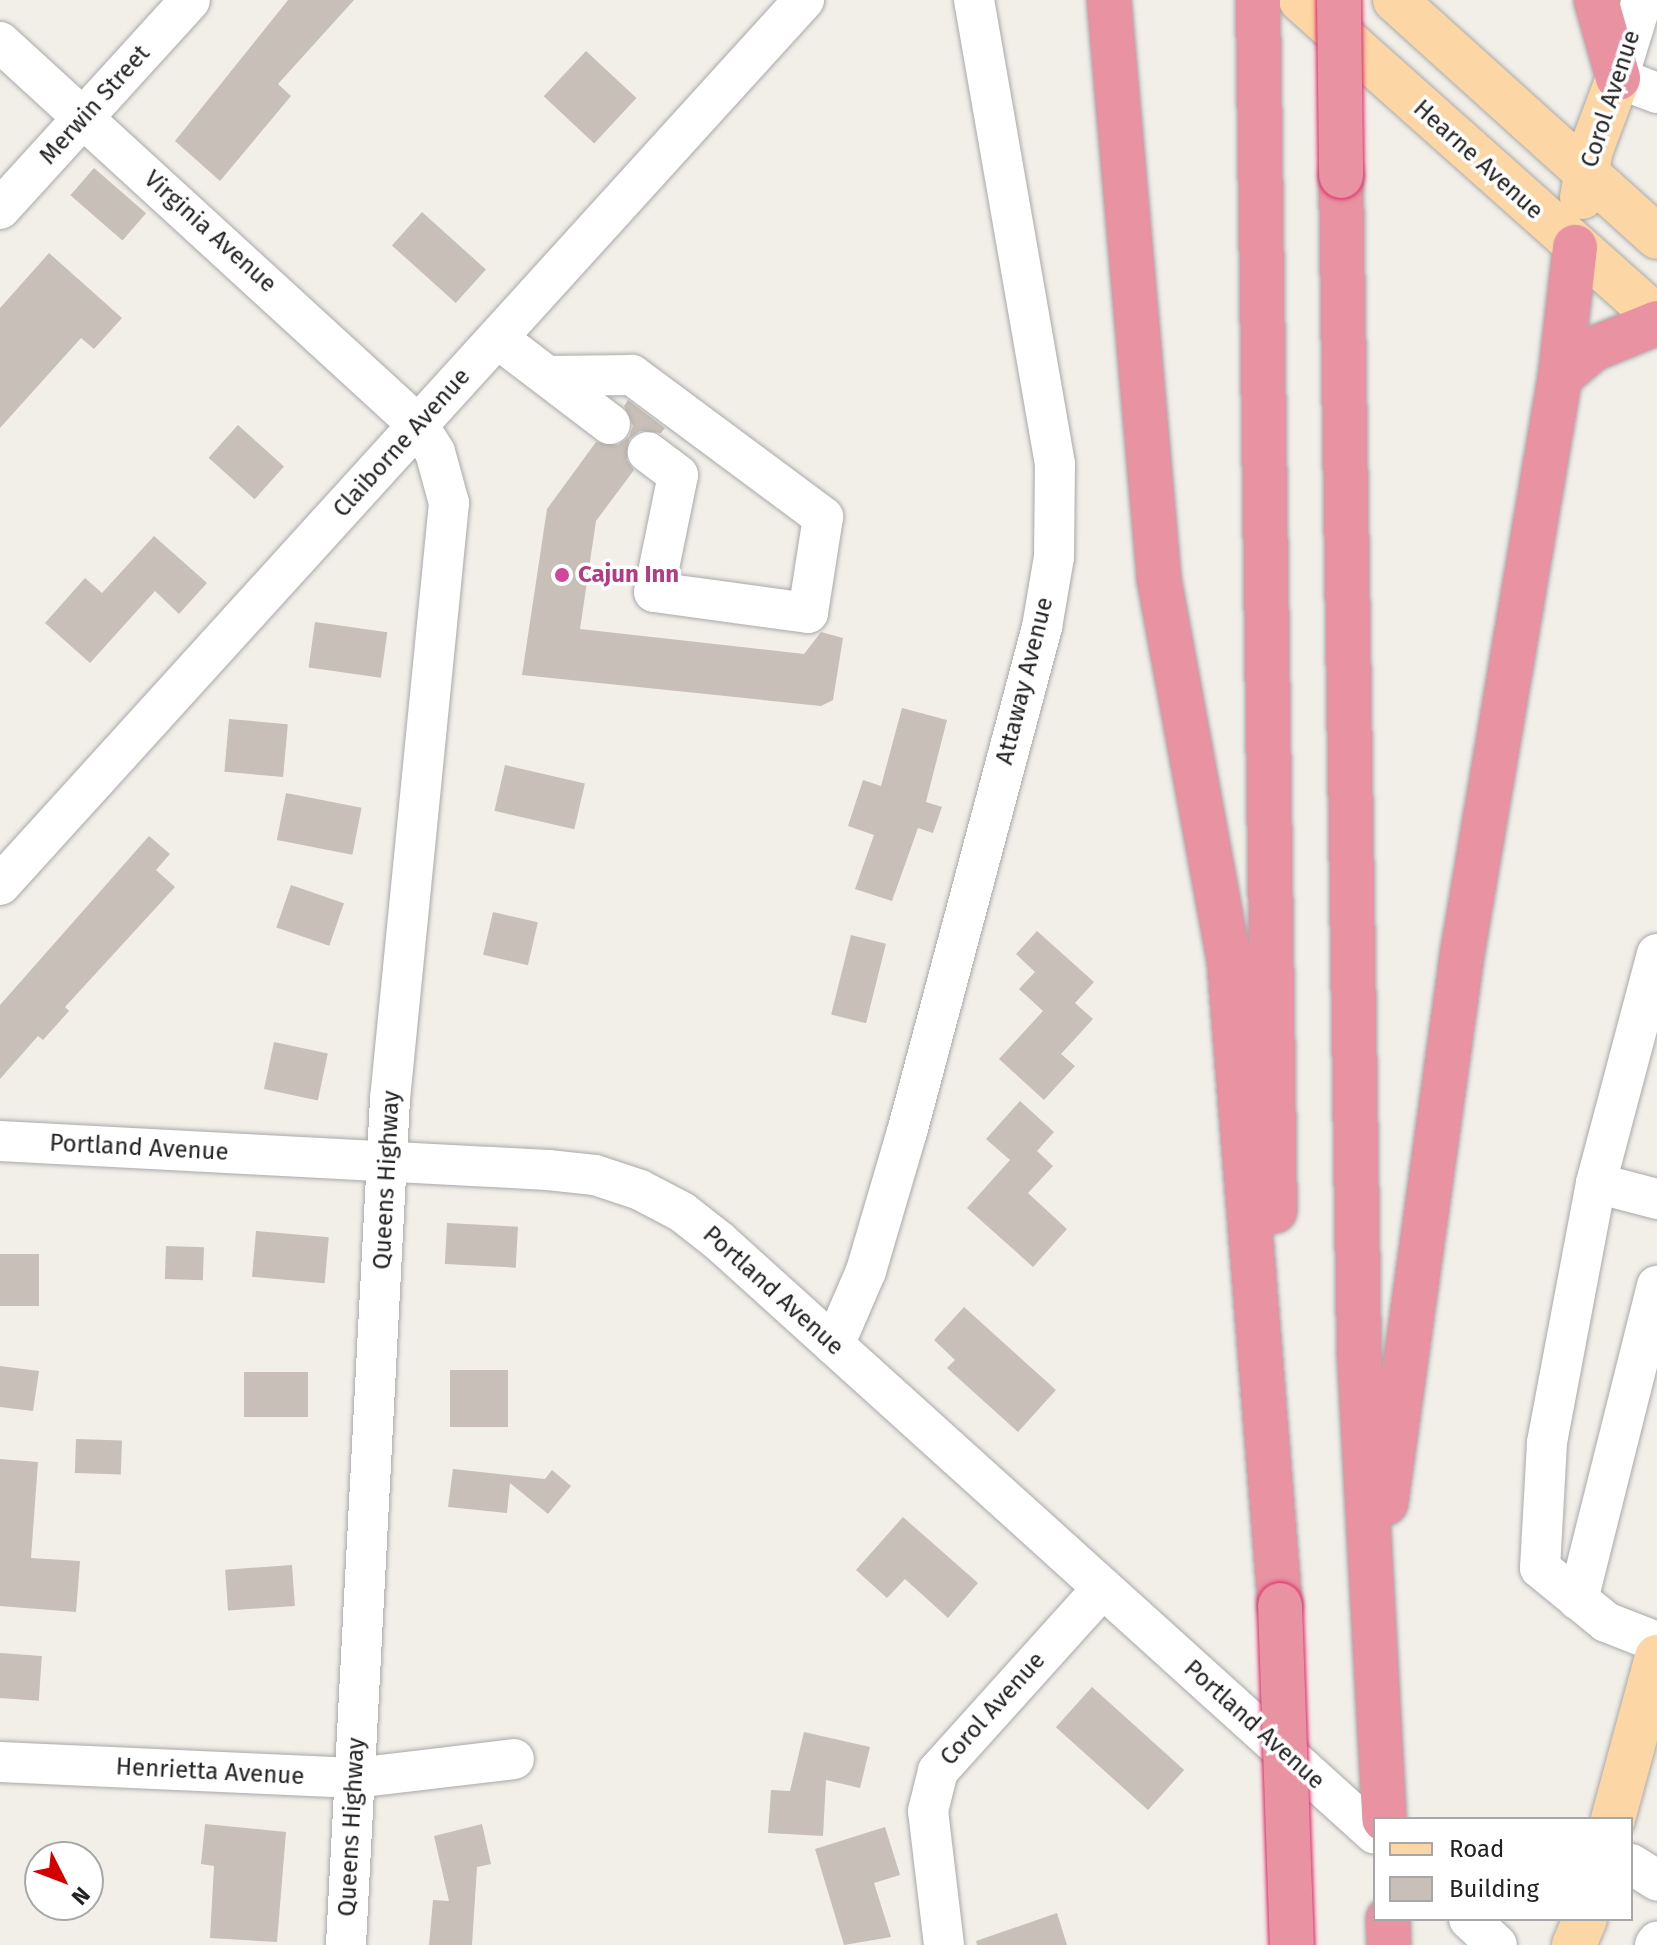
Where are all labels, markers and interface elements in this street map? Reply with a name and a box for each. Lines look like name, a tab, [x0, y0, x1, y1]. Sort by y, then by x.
street label: Corol Avenue	[1575, 27, 1647, 171]
street label: Merwin Street	[34, 39, 156, 171]
street label: Hearne Avenue	[1407, 94, 1549, 226]
street label: Virginia Avenue	[138, 165, 282, 299]
street label: Claiborne Avenue	[328, 363, 476, 523]
place label: Cajun Inn	[578, 561, 679, 589]
marker: Cajun Inn	[553, 566, 571, 584]
street label: Attaway Avenue	[990, 594, 1060, 768]
street label: Queens Highway	[368, 1090, 406, 1270]
street label: Portland Avenue	[49, 1129, 229, 1167]
street label: Portland Avenue	[697, 1220, 849, 1362]
street label: Corol Avenue	[935, 1646, 1051, 1772]
street label: Portland Avenue	[1178, 1654, 1330, 1796]
street label: Queens Highway	[333, 1737, 371, 1917]
street label: Henrietta Avenue	[115, 1753, 305, 1791]
legend	[1373, 1817, 1633, 1921]
text: Road	[1449, 1835, 1504, 1863]
north arrow	[24, 1841, 104, 1921]
text: Building	[1449, 1875, 1539, 1903]
text: N	[66, 1882, 96, 1911]

